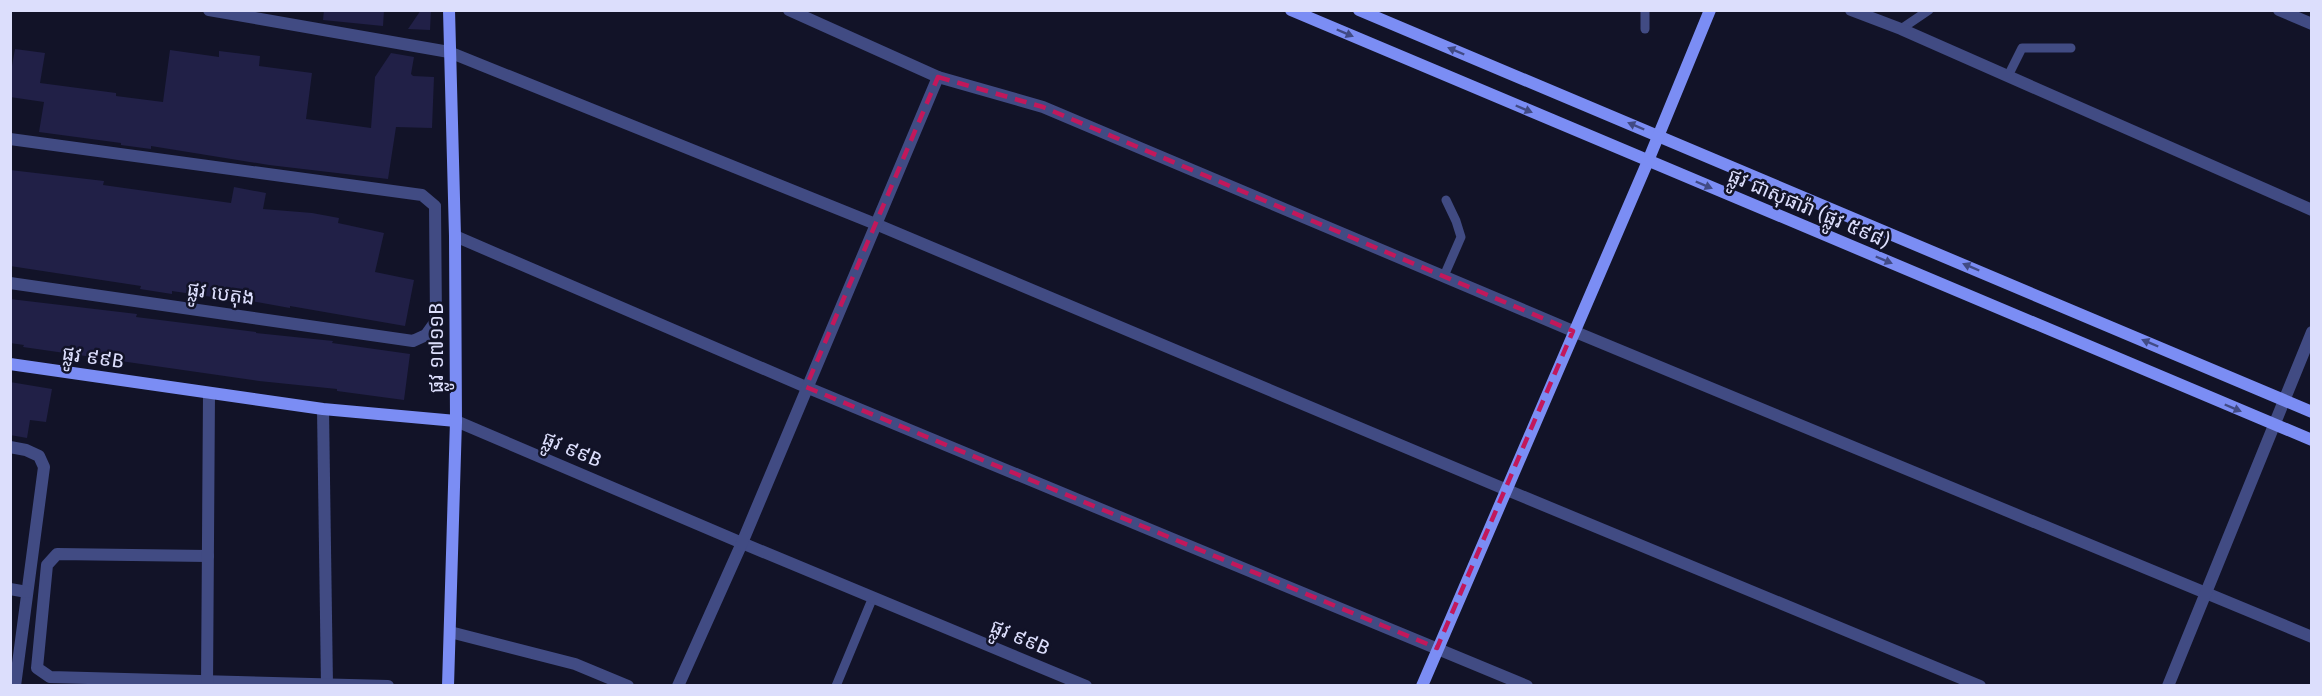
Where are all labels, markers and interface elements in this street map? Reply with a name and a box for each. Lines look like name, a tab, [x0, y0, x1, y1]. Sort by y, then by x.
one-way arrow	[1336, 28, 1354, 38]
one-way arrow	[1447, 46, 1465, 56]
one-way arrow	[1516, 104, 1534, 114]
one-way arrow	[1627, 121, 1645, 131]
street label: ផ្លូវ ជាសុផារ៉ា (ផ្លូវ ៥៩៨)	[1722, 163, 1893, 259]
one-way arrow	[1695, 181, 1713, 190]
one-way arrow	[1875, 255, 1893, 265]
one-way arrow	[1961, 262, 1979, 272]
street label: ផ្លូវ បេតុង	[185, 276, 257, 316]
street label: ផ្លូវ ១៧១១B	[424, 303, 455, 393]
one-way arrow	[2141, 338, 2159, 348]
street label: ផ្លូវ ៩៩B	[60, 341, 125, 380]
one-way arrow	[2224, 403, 2241, 412]
street label: ផ្លូវ ៩៩B	[536, 426, 605, 479]
street label: ផ្លូវ ៩៩B	[984, 614, 1053, 667]

